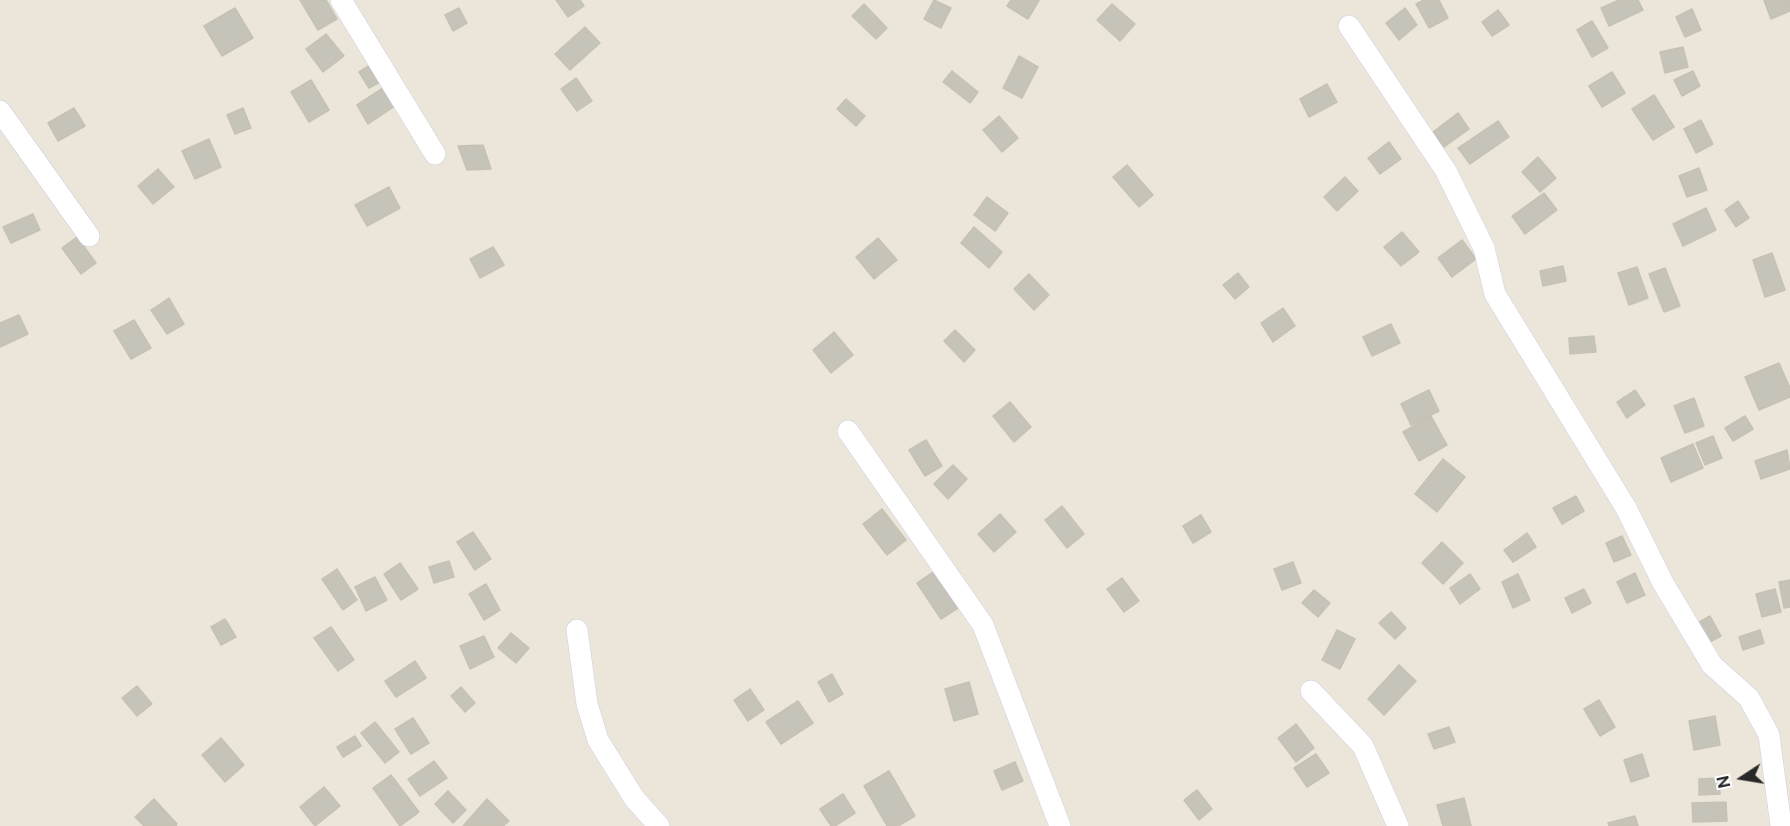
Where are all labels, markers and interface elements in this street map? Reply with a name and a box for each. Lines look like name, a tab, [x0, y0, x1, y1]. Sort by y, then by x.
north arrow	[1712, 748, 1772, 808]
text: N	[1713, 774, 1734, 790]

